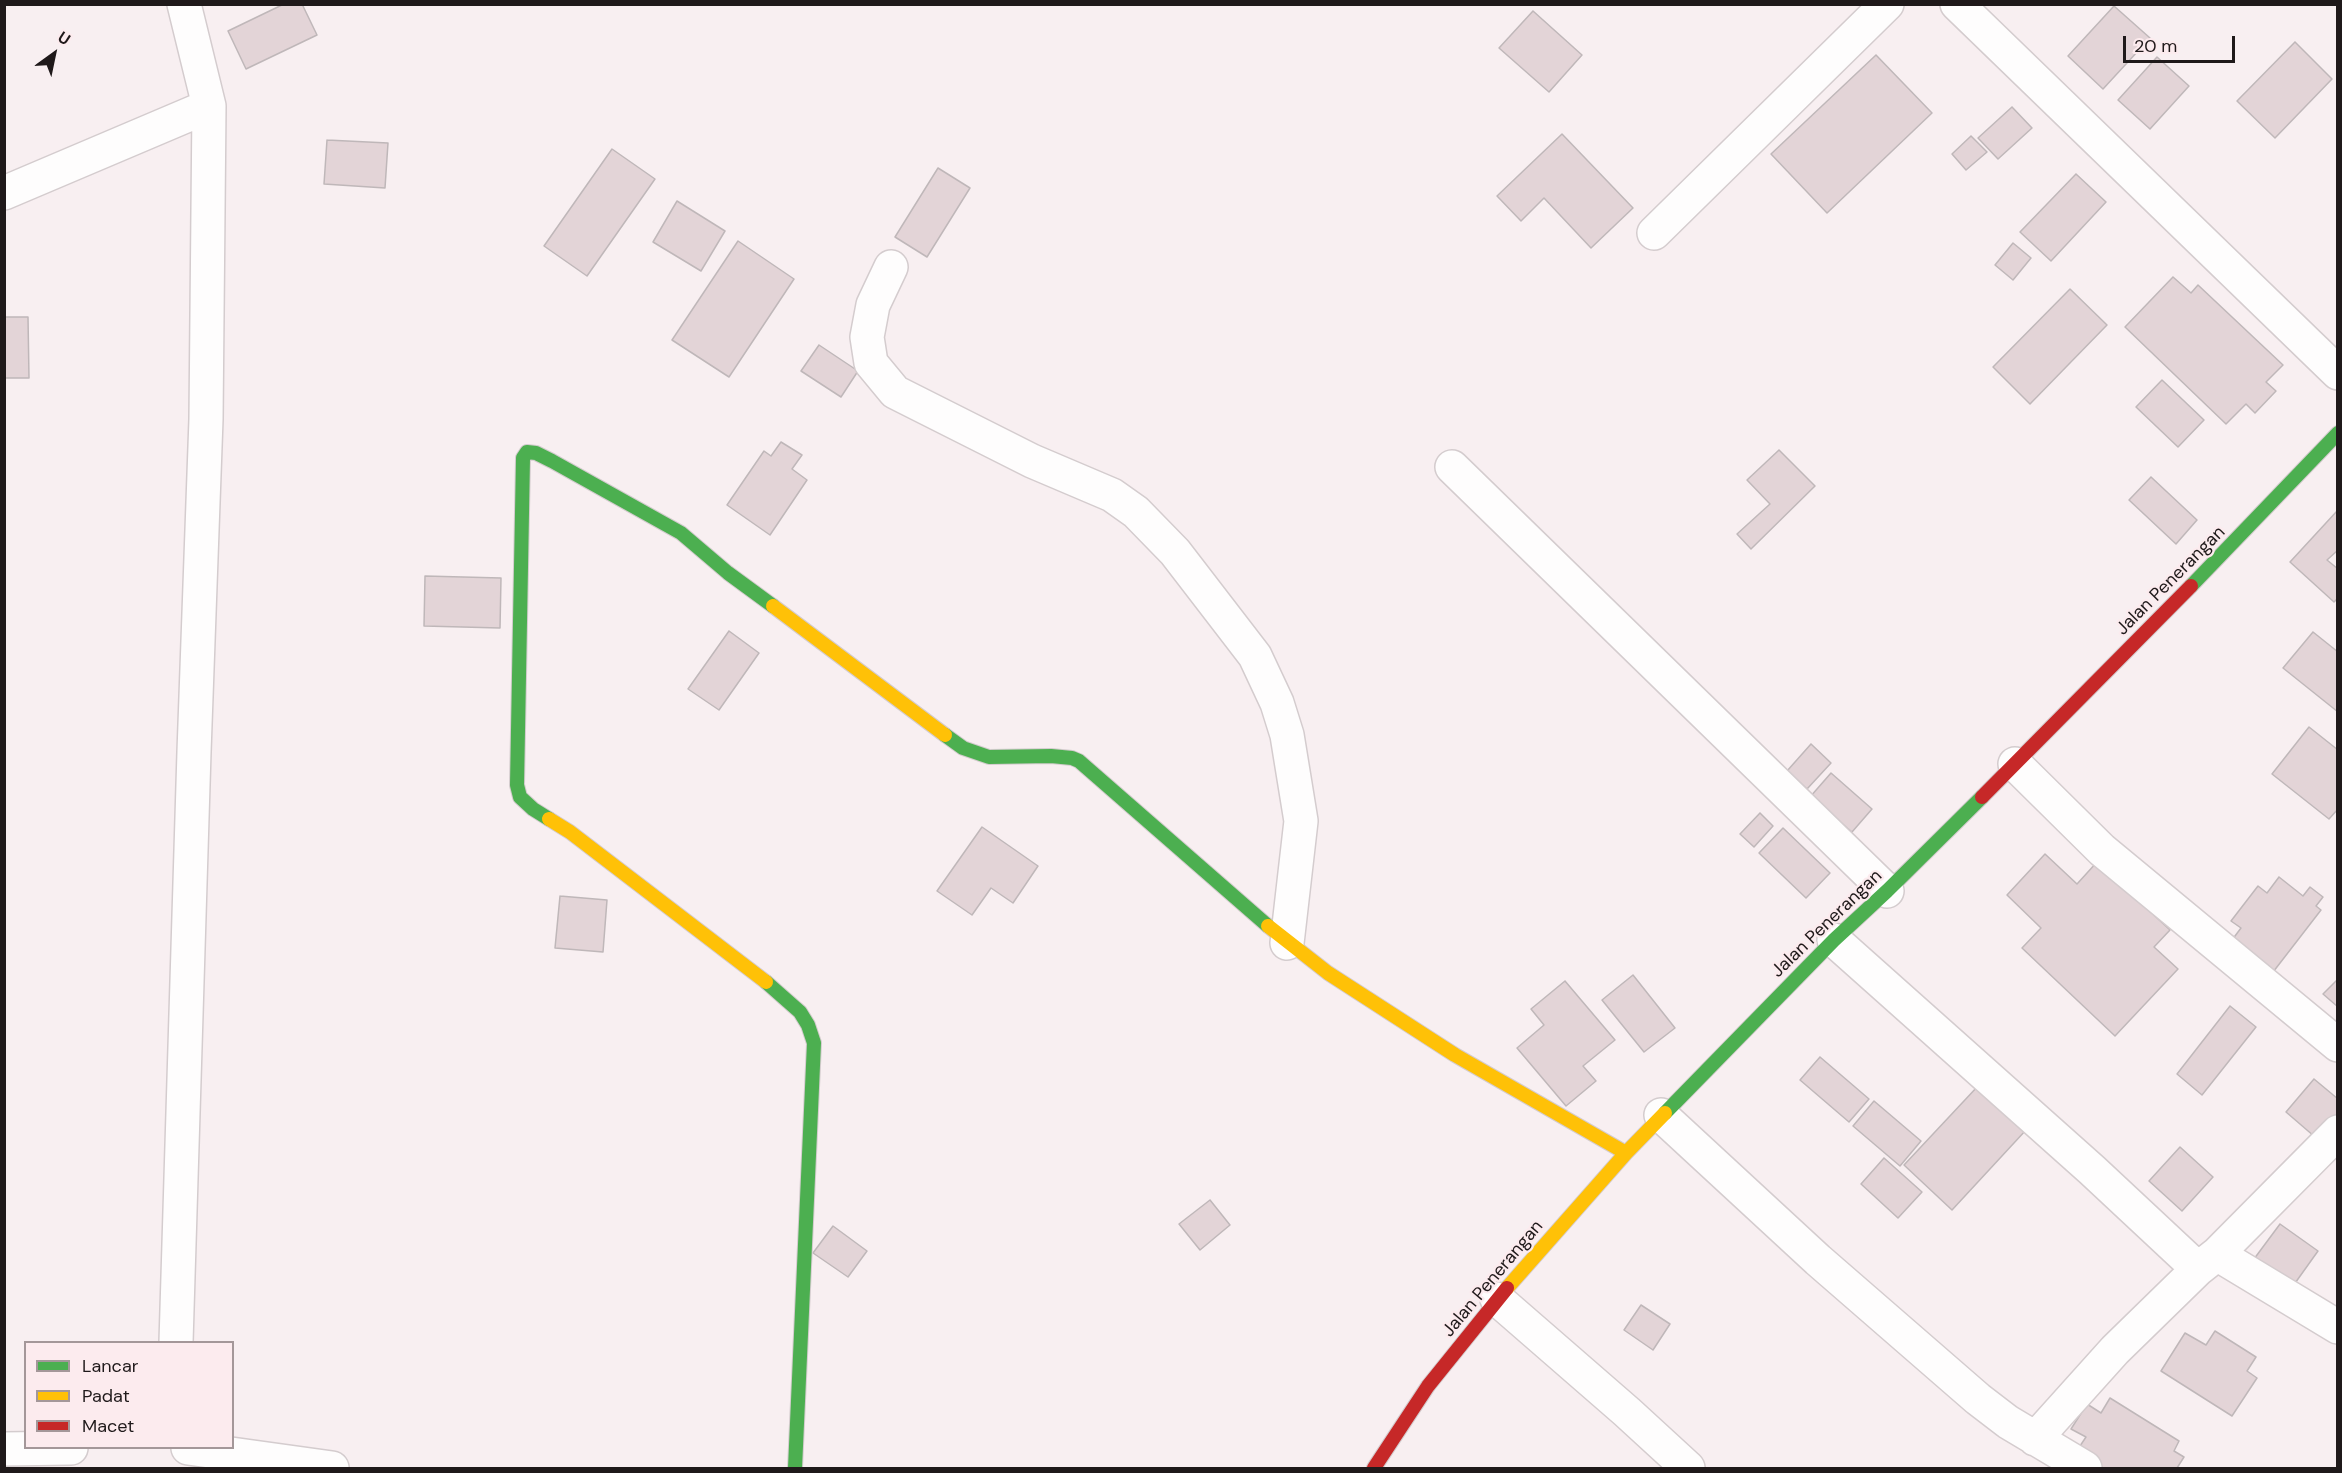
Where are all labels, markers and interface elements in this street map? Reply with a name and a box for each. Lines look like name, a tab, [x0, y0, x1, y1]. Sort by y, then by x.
north arrow	[24, 24, 84, 84]
scale bar	[2126, 24, 2238, 62]
text: U	[54, 27, 74, 50]
text: 20 m	[2134, 34, 2177, 58]
street label: Jalan Penerangan	[2112, 522, 2230, 640]
street label: Jalan Penerangan	[1767, 866, 1887, 982]
street label: Jalan Penerangan	[1438, 1216, 1548, 1342]
legend	[24, 1341, 234, 1449]
text: Lancar	[82, 1354, 138, 1378]
text: Padat	[82, 1384, 130, 1408]
text: Macet	[82, 1414, 134, 1438]

